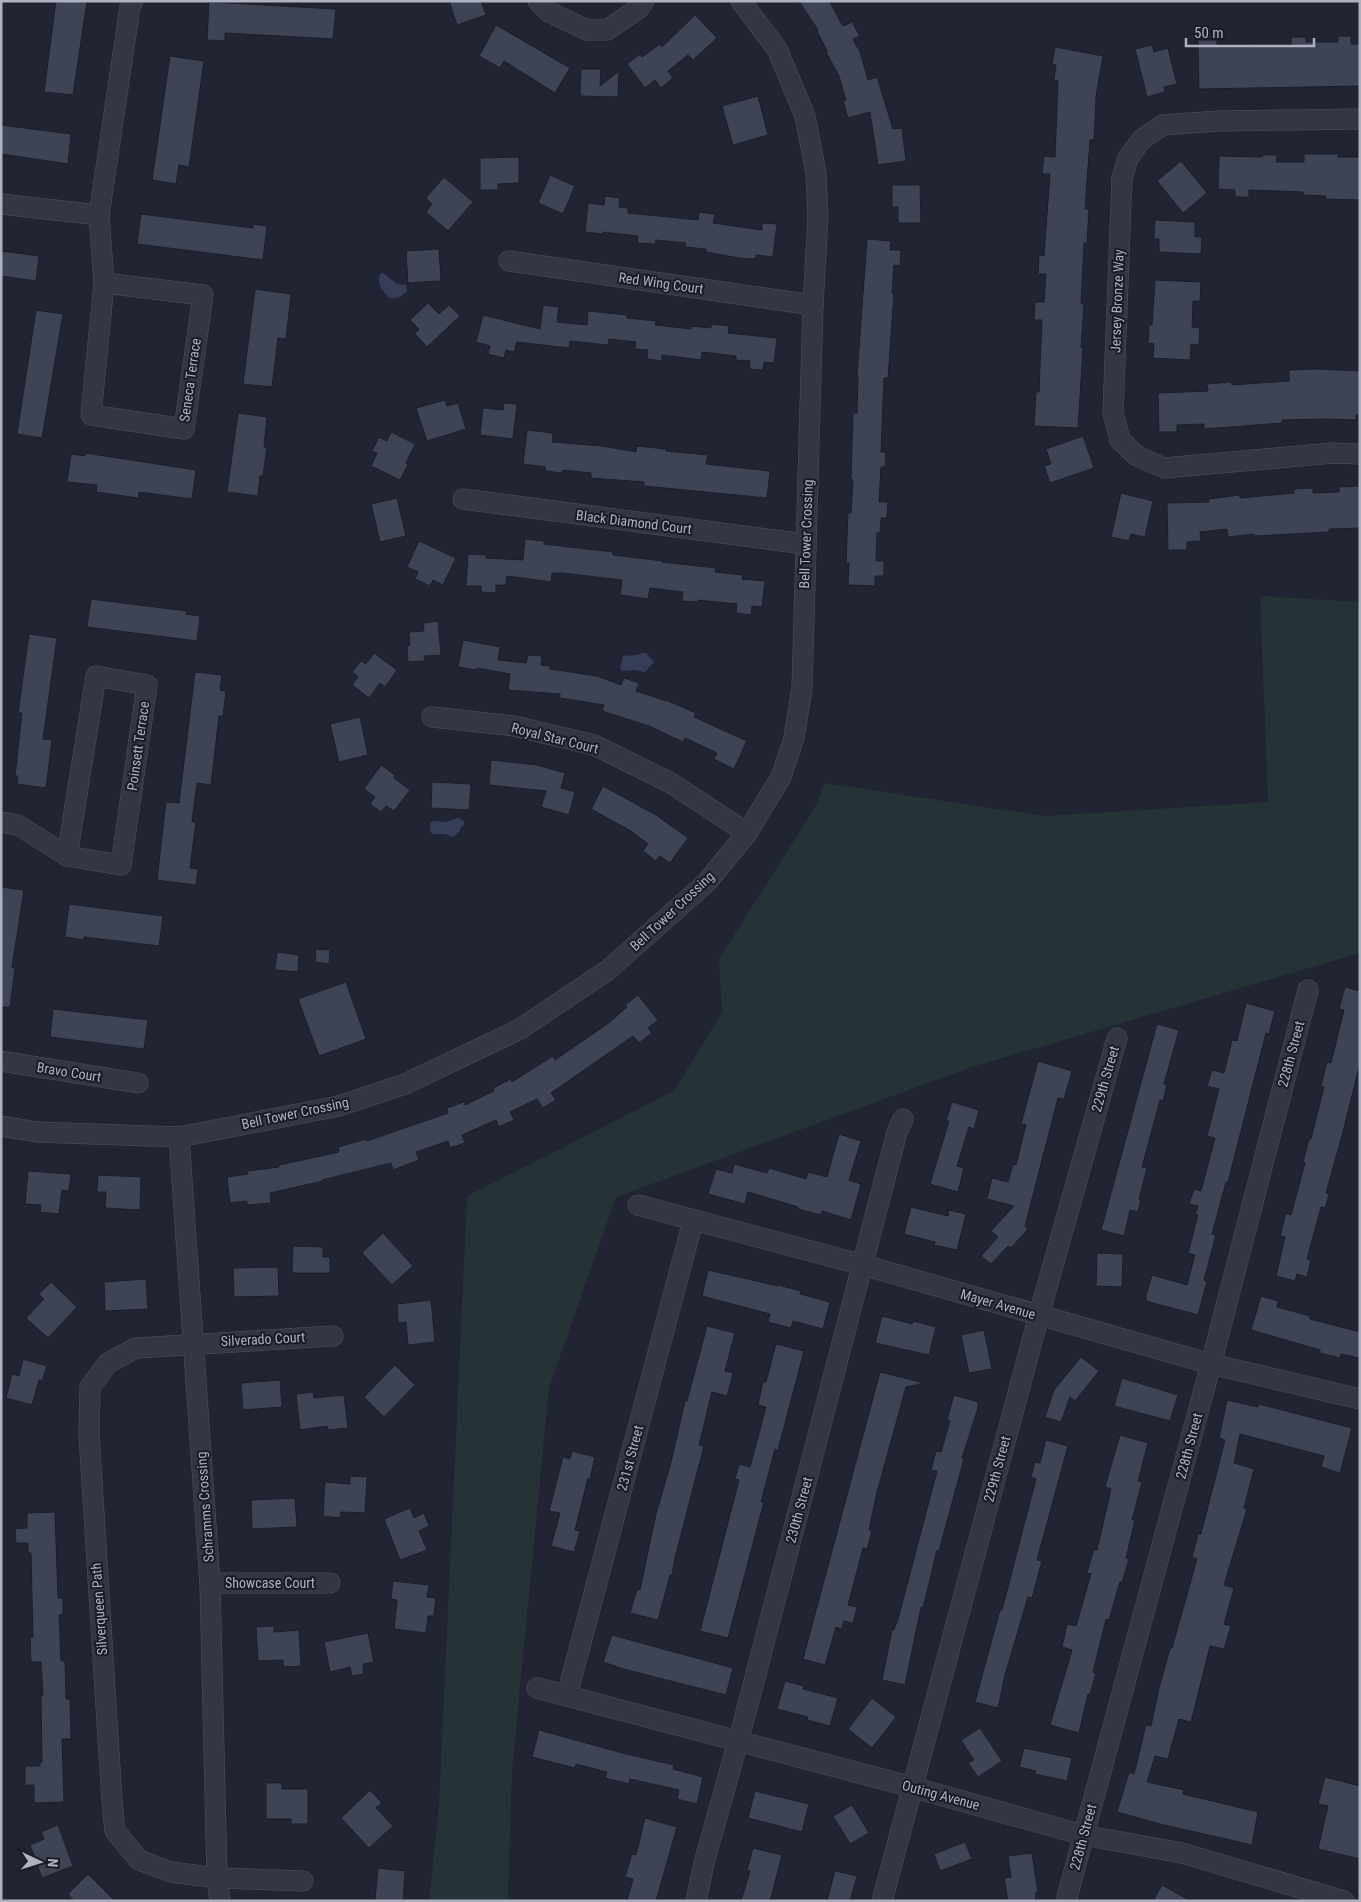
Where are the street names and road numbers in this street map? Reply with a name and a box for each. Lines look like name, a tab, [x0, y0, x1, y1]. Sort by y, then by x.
street label: Jersey Bronze Way	[1107, 249, 1127, 353]
street label: Red Wing Court	[618, 269, 704, 297]
street label: Seneca Terrace	[176, 337, 204, 423]
street label: Bell Tower Crossing	[796, 479, 816, 589]
street label: Black Diamond Court	[575, 507, 693, 537]
street label: Poinsett Terrace	[124, 700, 152, 792]
street label: Royal Star Court	[510, 719, 600, 757]
street label: Bell Tower Crossing	[627, 868, 717, 954]
street label: 228th Street	[1275, 1019, 1307, 1089]
street label: 229th Street	[1088, 1044, 1122, 1114]
street label: Bravo Court	[36, 1059, 102, 1085]
street label: Bell Tower Crossing	[240, 1094, 350, 1132]
street label: Mayer Avenue	[959, 1286, 1038, 1322]
street label: Silverado Court	[220, 1329, 306, 1349]
street label: 228th Street	[1173, 1411, 1205, 1481]
street label: 231st Street	[614, 1423, 646, 1493]
street label: 229th Street	[981, 1434, 1013, 1504]
street label: Schramms Crossing	[193, 1451, 217, 1563]
street label: 230th Street	[783, 1475, 815, 1545]
street label: Silverqueen Path	[88, 1562, 110, 1656]
street label: Showcase Court	[225, 1575, 315, 1591]
street label: Outing Avenue	[900, 1777, 982, 1813]
street label: 228th Street	[1067, 1802, 1099, 1872]

